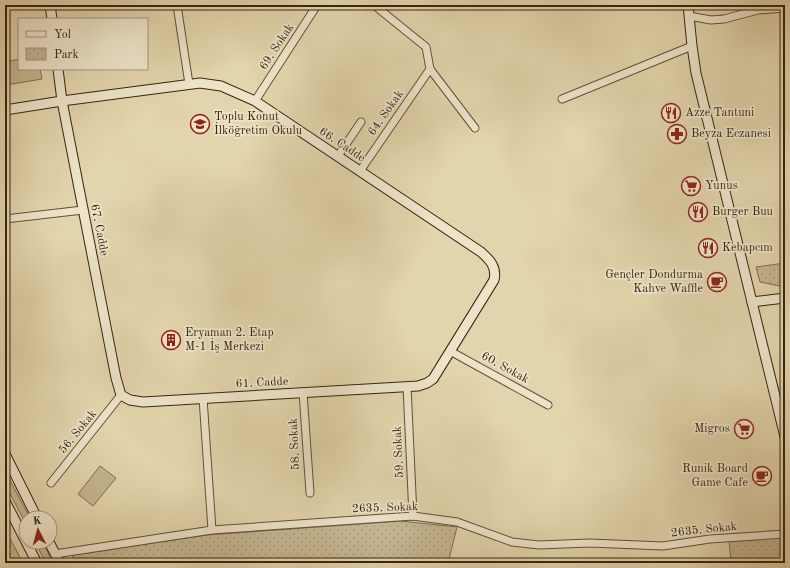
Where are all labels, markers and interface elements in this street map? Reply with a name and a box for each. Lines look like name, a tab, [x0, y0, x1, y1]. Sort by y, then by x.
legend	[18, 18, 148, 70]
street label: 69. Sokak	[258, 22, 296, 72]
text: Yol	[54, 29, 71, 41]
text: Park	[54, 49, 79, 61]
street label: 64. Sokak	[366, 88, 406, 138]
restaurant icon: Azze Tantuni	[660, 102, 682, 124]
place label: Azze Tantuni	[685, 107, 754, 119]
place label: Toplu Konut İlköğretim Okulu	[214, 111, 303, 137]
school or university icon: Toplu Konut İlköğretim Okulu	[189, 113, 211, 135]
pharmacy icon: Beyza Eczanesi	[666, 123, 688, 145]
street label: 66. Cadde	[317, 125, 368, 165]
place label: Beyza Eczanesi	[691, 128, 771, 140]
supermarket icon: Yunus	[680, 175, 702, 197]
place label: Yunus	[705, 180, 738, 192]
restaurant icon: Burger Buu	[687, 201, 709, 223]
street label: 67. Cadde	[88, 203, 110, 257]
place label: Burger Buu	[712, 206, 774, 218]
restaurant icon: Kebapcım	[697, 237, 719, 259]
place label: Kebapcım	[722, 242, 773, 254]
place label: Gençler Dondurma Kahve Waffle	[605, 269, 703, 295]
cafe icon: Gençler Dondurma Kahve Waffle	[706, 271, 728, 293]
place label: Eryaman 2. Etap M-1 İş Merkezi	[185, 327, 274, 353]
building icon: Eryaman 2. Etap M-1 İş Merkezi	[160, 329, 182, 351]
street label: 60. Sokak	[479, 350, 531, 386]
street label: 61. Cadde	[235, 376, 289, 390]
street label: 56. Sokak	[56, 407, 99, 456]
street label: 58. Sokak	[287, 417, 302, 471]
supermarket icon: Migros	[733, 418, 755, 440]
place label: Migros	[694, 423, 730, 435]
street label: 59. Sokak	[391, 425, 406, 479]
place label: Runik Board Game Cafe	[682, 463, 748, 489]
cafe icon: Runik Board Game Cafe	[751, 465, 773, 487]
street label: 2635. Sokak	[352, 500, 418, 515]
north arrow	[18, 510, 58, 550]
text: K	[32, 516, 42, 527]
street label: 2635. Sokak	[670, 520, 738, 539]

